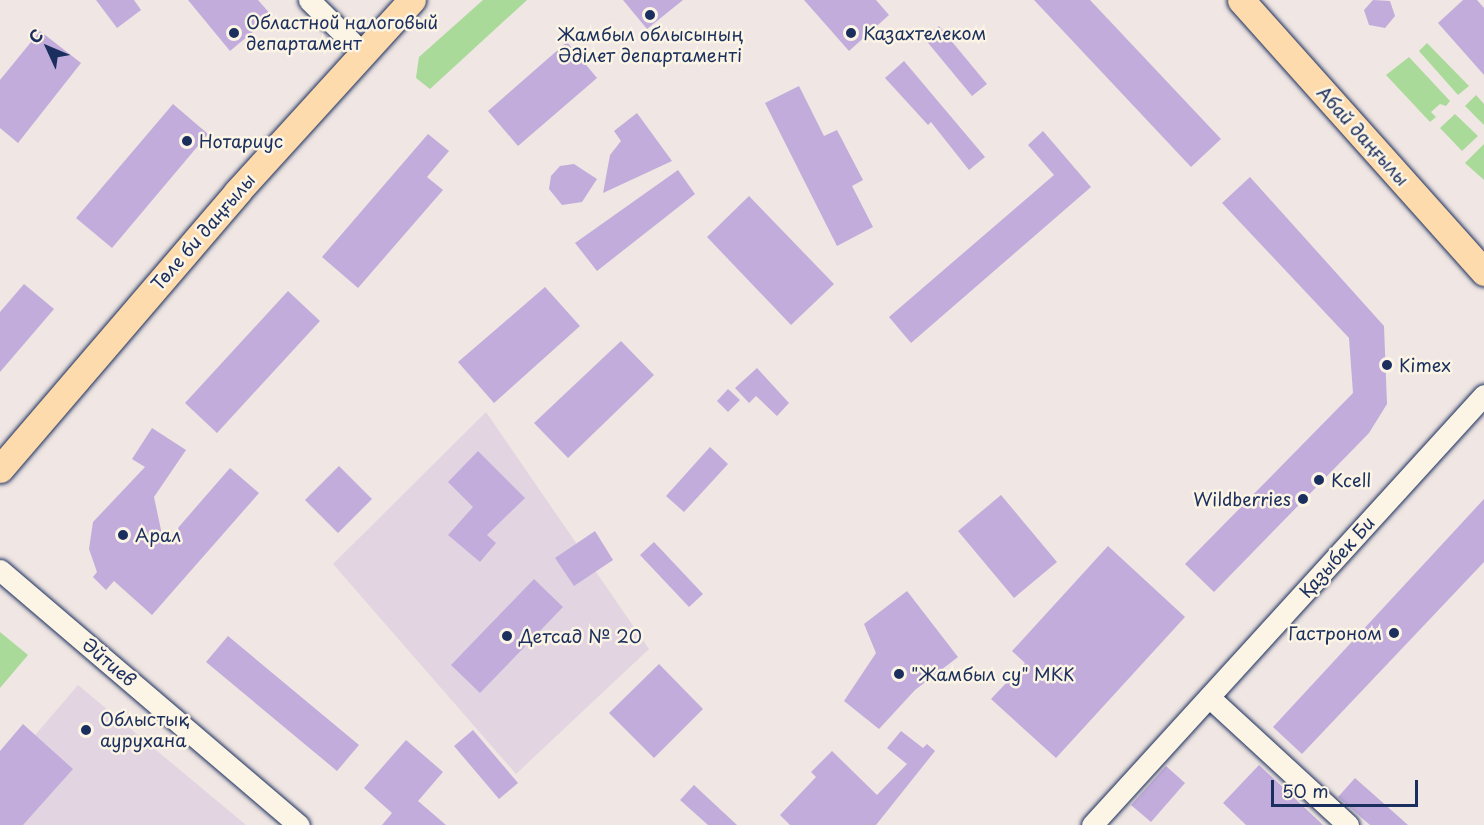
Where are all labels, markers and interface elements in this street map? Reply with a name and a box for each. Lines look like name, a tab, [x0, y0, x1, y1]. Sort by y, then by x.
marker: Жамбыл облысының Әділет департаменті	[643, 8, 657, 22]
place label: Областной налоговый департамент	[246, 12, 439, 54]
north arrow	[18, 18, 78, 78]
place label: Казахтелеком	[863, 22, 986, 44]
text: С	[22, 23, 48, 48]
place label: Жамбыл облысының Әділет департаменті	[557, 24, 743, 66]
marker: Областной налоговый департамент	[227, 26, 241, 40]
marker: Казахтелеком	[844, 26, 858, 40]
street label: Абай даңғылы	[1312, 81, 1414, 191]
place label: Нотариус	[199, 130, 283, 152]
marker: Нотариус	[180, 134, 194, 148]
street label: Төле би даңғылы	[146, 169, 260, 295]
place label: Kimex	[1399, 354, 1451, 376]
marker: Kimex	[1380, 358, 1394, 372]
place label: Kcell	[1331, 469, 1371, 491]
marker: Kcell	[1312, 473, 1326, 487]
place label: Wildberries	[1193, 488, 1291, 510]
marker: Wildberries	[1296, 492, 1310, 506]
street label: Қазыбек Би	[1295, 512, 1379, 602]
place label: Арал	[135, 524, 181, 546]
marker: Арал	[116, 528, 130, 542]
place label: Гастроном	[1288, 622, 1382, 644]
place label: Детсад № 20	[519, 625, 642, 647]
marker: Гастроном	[1387, 626, 1401, 640]
marker: Детсад № 20	[500, 629, 514, 643]
street label: Әйтиев	[78, 633, 140, 691]
place label: "Жамбыл су" МКК	[911, 663, 1075, 685]
marker: "Жамбыл су" МКК	[892, 667, 906, 681]
place label: Облыстық аурухана	[100, 709, 189, 752]
marker: Облыстық аурухана	[77, 721, 95, 739]
scale bar	[1274, 768, 1421, 806]
text: 50 m	[1282, 777, 1329, 804]

